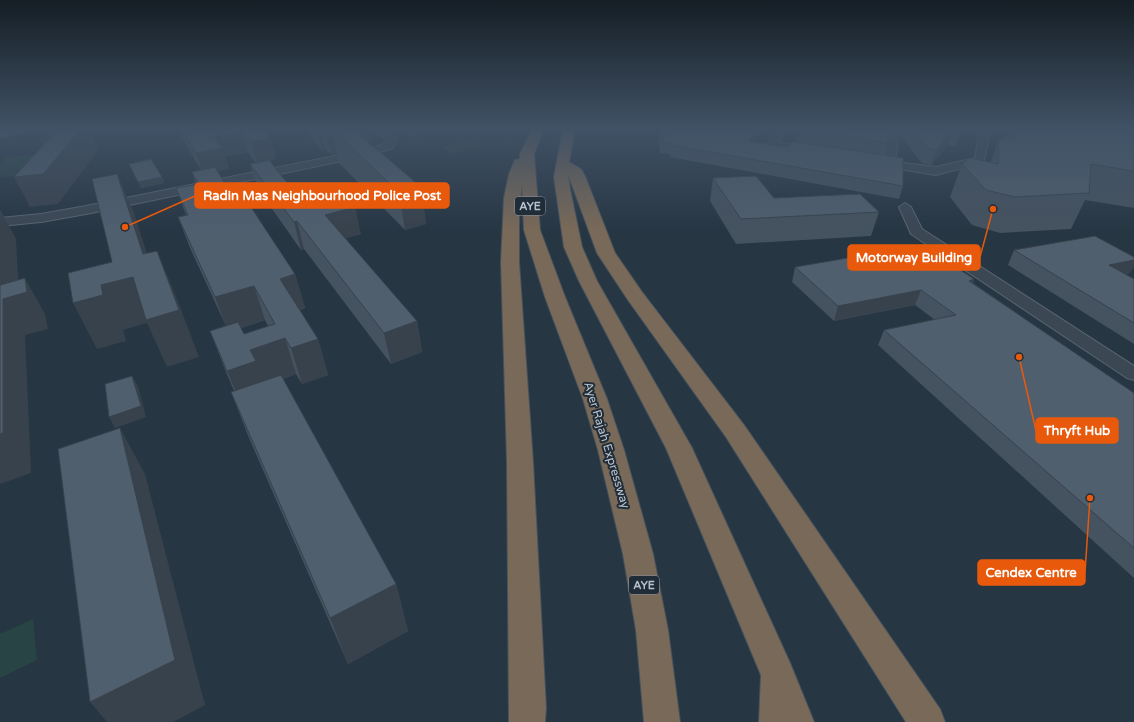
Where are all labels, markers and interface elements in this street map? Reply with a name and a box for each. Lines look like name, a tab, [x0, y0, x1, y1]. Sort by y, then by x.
callout: Radin Mas Neighbourhood Police Post	[195, 183, 449, 208]
text: Radin Mas Neighbourhood Police Post	[203, 188, 441, 204]
road number: AYE	[515, 197, 545, 215]
callout: Motorway Building	[848, 245, 980, 270]
text: Motorway Building	[856, 250, 972, 266]
street label: Ayer Rajah Expressway	[581, 380, 633, 511]
callout: Thryft Hub	[1036, 418, 1118, 443]
text: Thryft Hub	[1043, 423, 1110, 439]
callout: Cendex Centre	[978, 560, 1085, 585]
text: Cendex Centre	[985, 565, 1077, 581]
road number: AYE	[629, 576, 659, 594]

